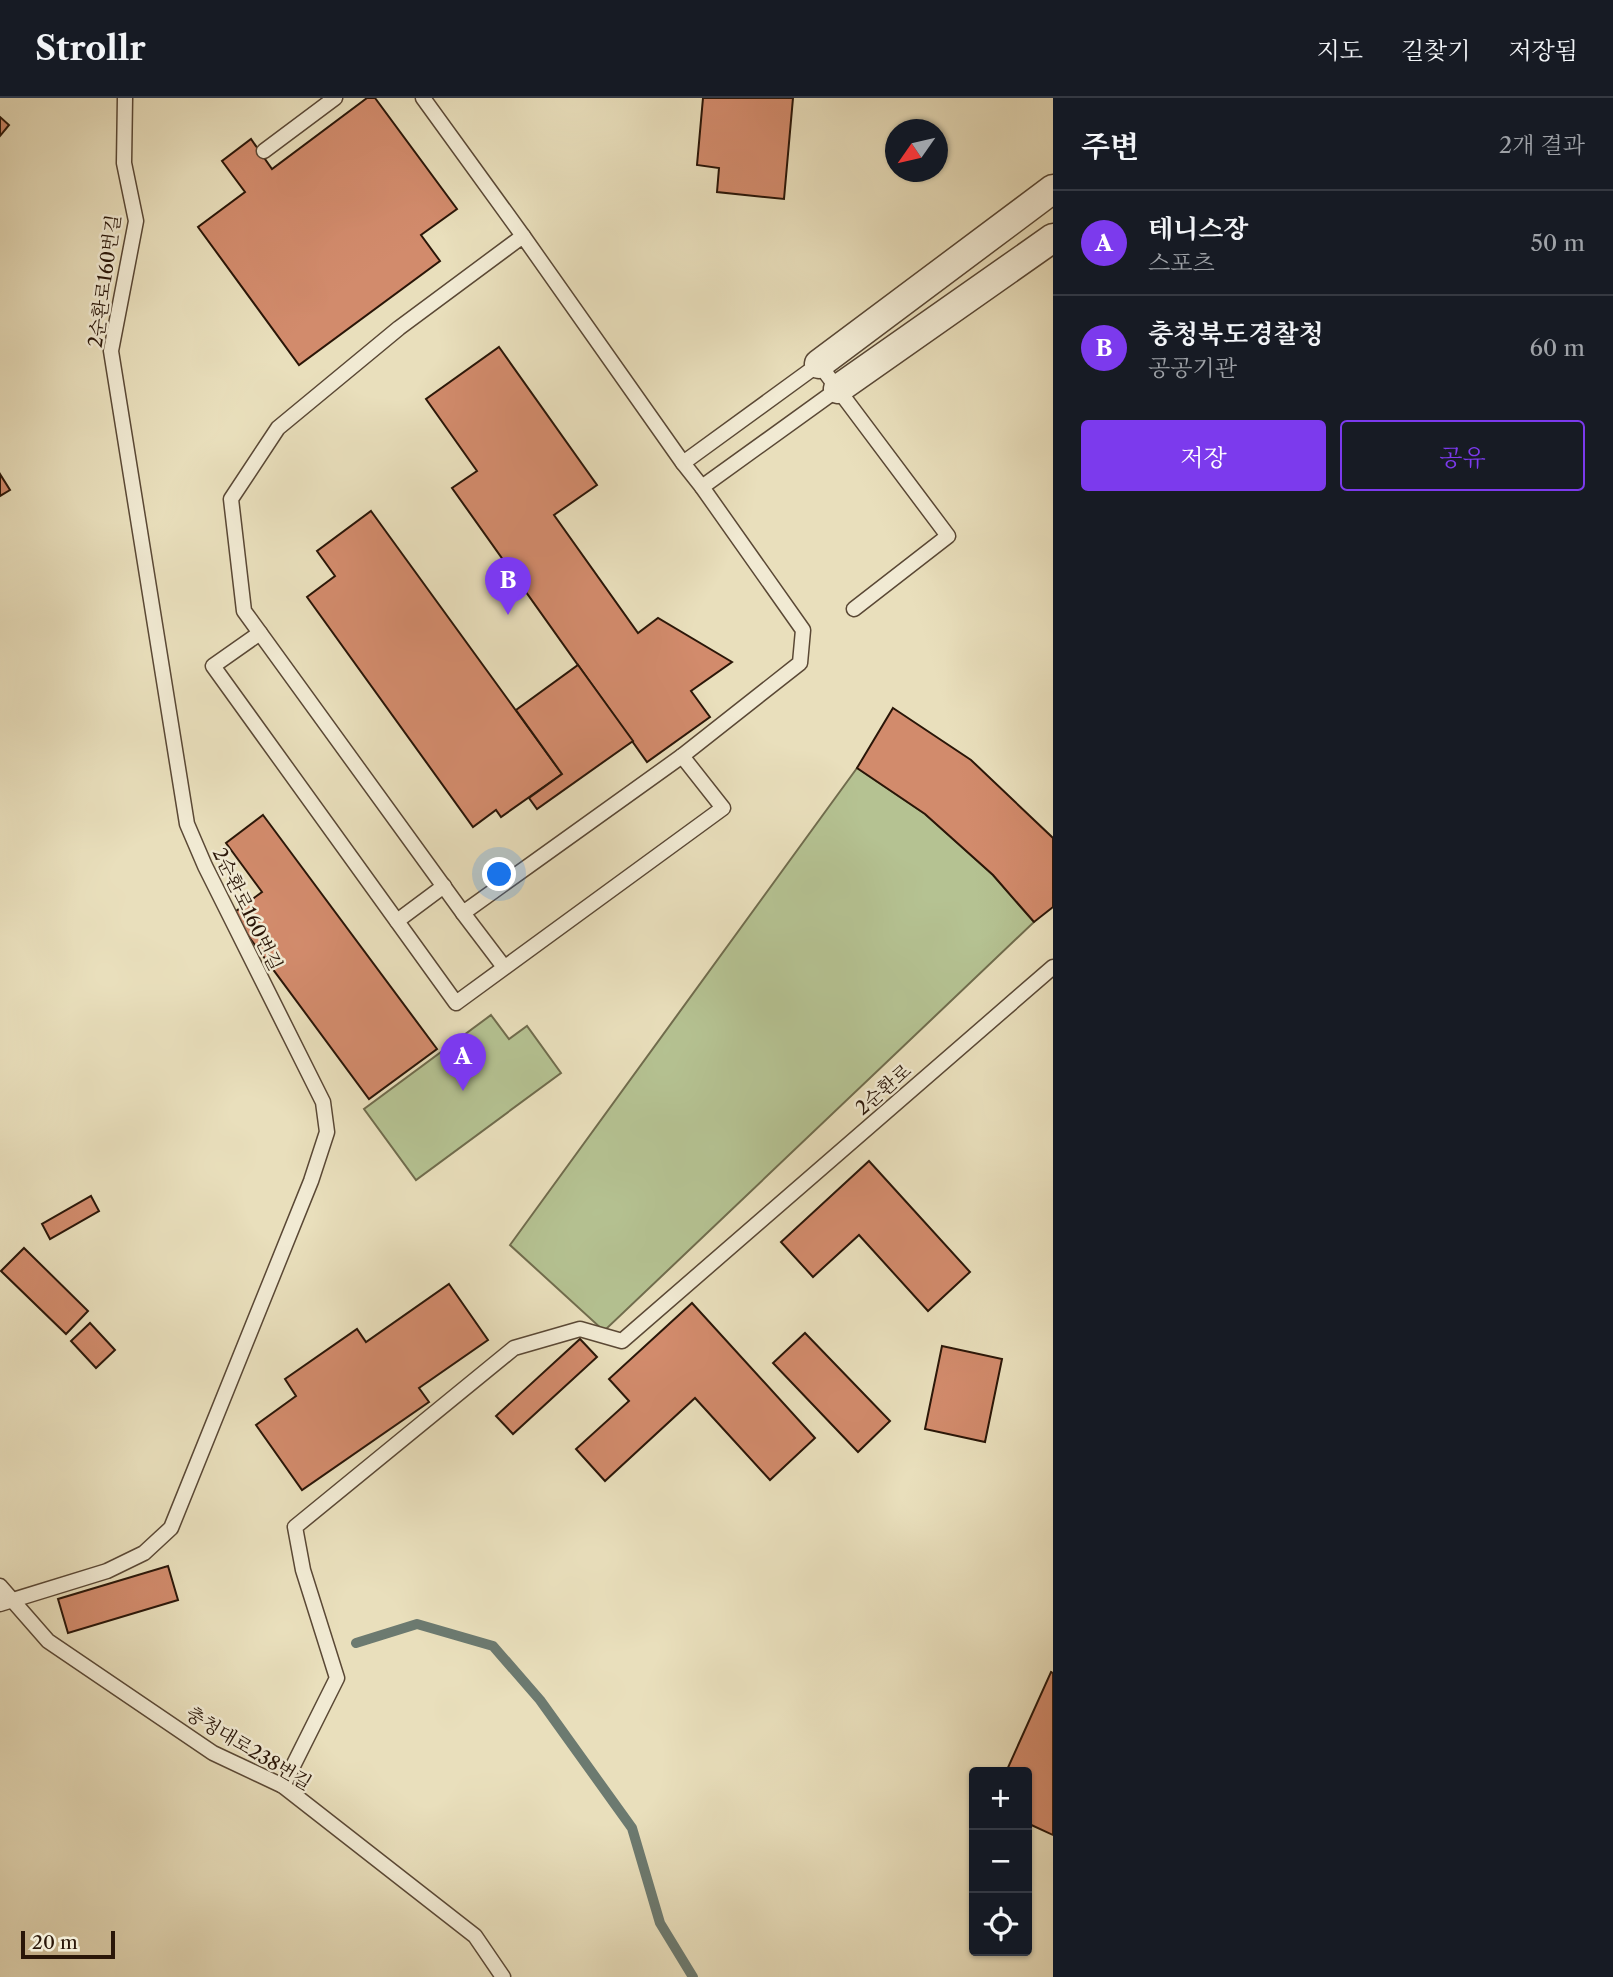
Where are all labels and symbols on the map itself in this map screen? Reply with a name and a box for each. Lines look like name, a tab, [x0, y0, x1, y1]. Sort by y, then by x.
north arrow	[885, 119, 948, 182]
street label: 2순환로160번길	[84, 213, 125, 349]
pin: B	[485, 557, 531, 615]
street label: 2순환로160번길	[208, 844, 287, 974]
your location	[482, 857, 516, 891]
pin: A	[440, 1033, 486, 1091]
street label: 2순환로	[851, 1059, 916, 1120]
street label: 충청대로238번길	[182, 1702, 316, 1795]
scale bar	[21, 1928, 116, 1960]

